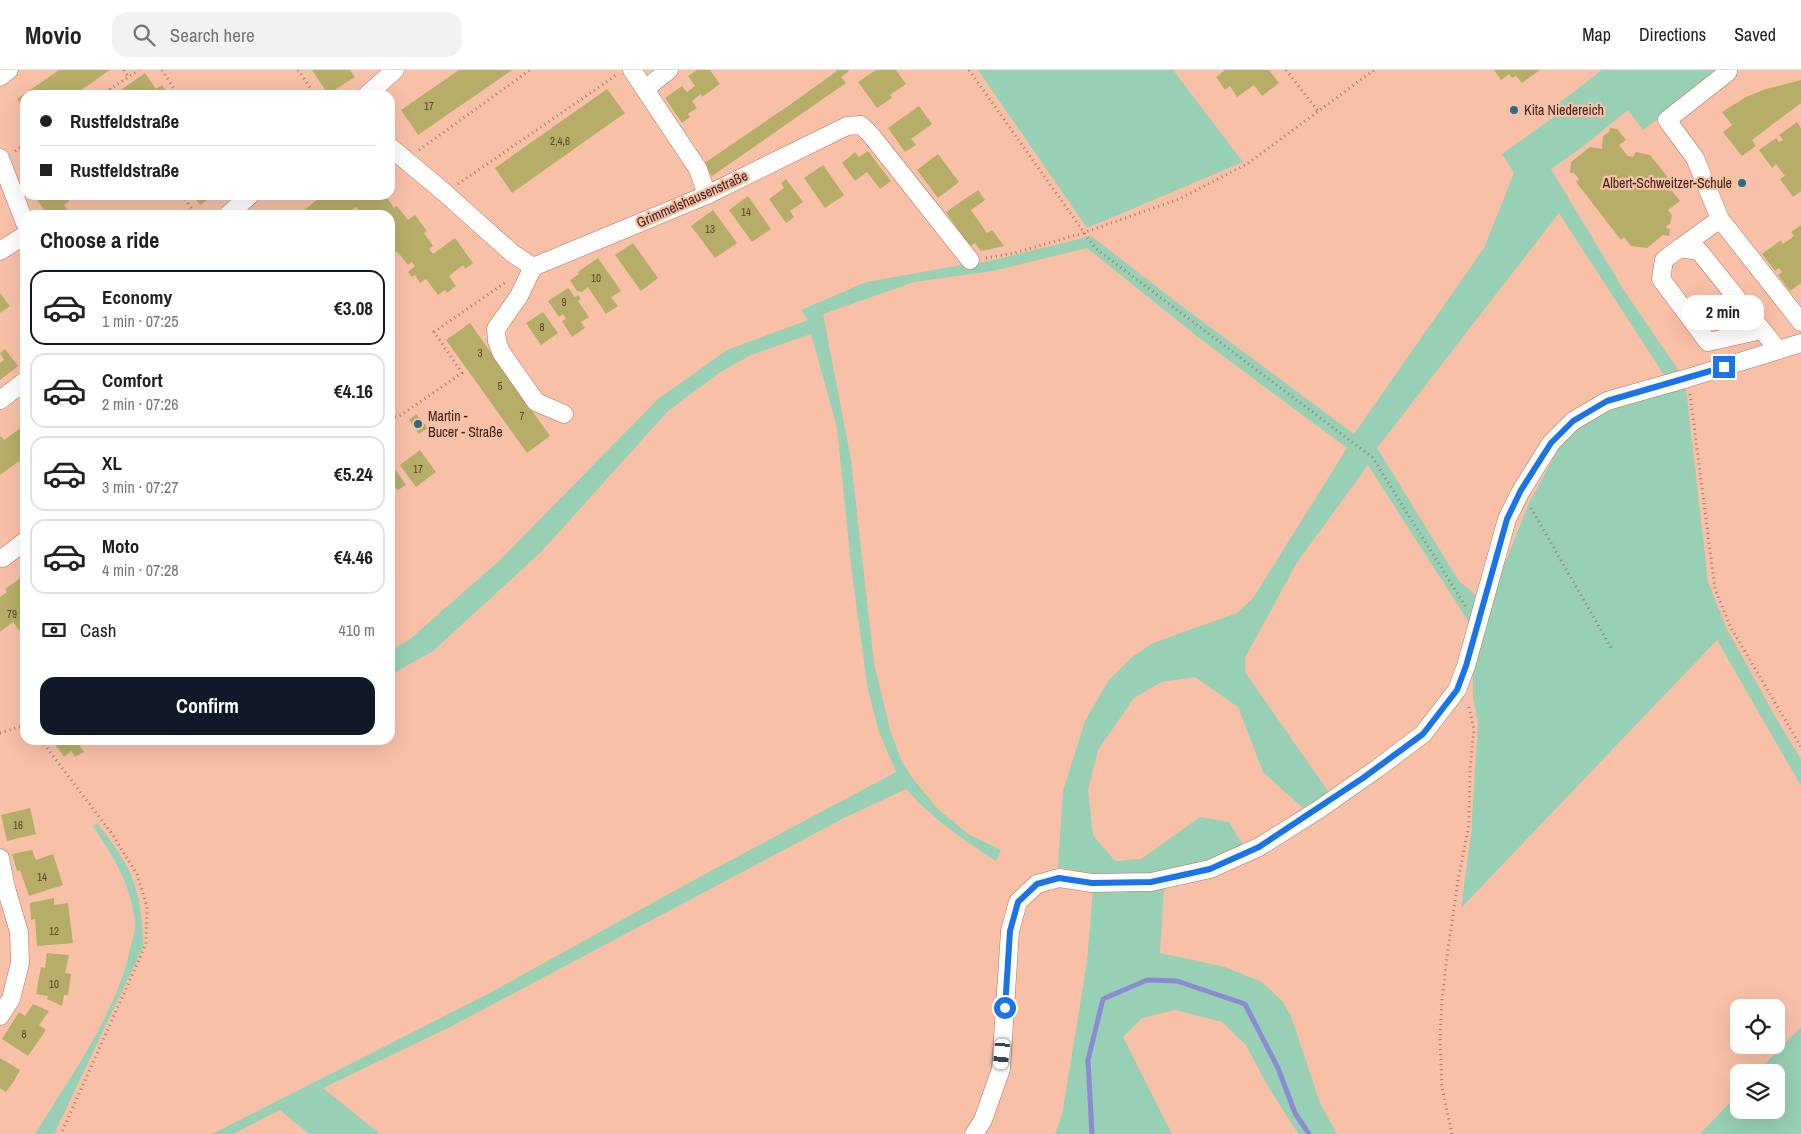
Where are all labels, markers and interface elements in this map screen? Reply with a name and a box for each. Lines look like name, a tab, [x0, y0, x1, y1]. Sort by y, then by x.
search box	[112, 12, 462, 57]
text: Movio	[25, 19, 82, 51]
icon: search	[130, 21, 158, 49]
text: Search here	[170, 22, 255, 48]
text: Map	[1582, 22, 1611, 47]
text: Directions	[1639, 22, 1706, 47]
text: Saved	[1734, 22, 1776, 47]
house number: 17	[424, 99, 434, 113]
place label: Kita Niedereich	[1524, 101, 1604, 119]
marker: Kita Niedereich	[1508, 104, 1520, 116]
text: Rustfeldstraße	[70, 108, 179, 134]
house number: 2,4,6	[550, 134, 570, 148]
text: Rustfeldstraße	[70, 157, 179, 183]
street label: Grimmelshausenstraße	[634, 166, 750, 232]
place label: Albert-Schweitzer-Schule	[1601, 174, 1732, 192]
marker: Albert-Schweitzer-Schule	[1736, 177, 1748, 189]
house number: 14	[741, 205, 751, 219]
house number: 13	[705, 222, 715, 236]
text: Choose a ride	[40, 225, 159, 255]
house number: 10	[591, 271, 601, 285]
text: Economy	[102, 284, 172, 310]
icon: car	[42, 285, 87, 330]
callout: 2 min	[1683, 294, 1765, 330]
text: €3.08	[334, 295, 373, 321]
house number: 9	[561, 295, 567, 309]
text: 2 min	[1706, 301, 1740, 323]
text: 1 min · 07:25	[102, 310, 179, 332]
house number: 8	[539, 320, 545, 334]
house number: 3	[477, 346, 483, 360]
route end	[1713, 356, 1735, 378]
text: Comfort	[102, 367, 163, 393]
icon: car	[42, 368, 87, 413]
text: €4.16	[334, 378, 373, 404]
house number: 5	[497, 379, 503, 393]
text: 2 min · 07:26	[102, 393, 179, 415]
place label: Martin - Bucer - Straße	[428, 407, 503, 441]
house number: 7	[519, 409, 525, 423]
marker: Martin - Bucer - Straße	[412, 418, 424, 430]
text: XL	[102, 450, 122, 476]
icon: car	[42, 451, 87, 496]
text: €5.24	[334, 461, 373, 487]
house number: 17	[413, 462, 423, 476]
text: 3 min · 07:27	[102, 476, 179, 498]
text: Moto	[102, 533, 139, 559]
icon: car	[42, 534, 87, 579]
text: €4.46	[334, 544, 373, 570]
text: 4 min · 07:28	[102, 559, 179, 581]
house number: 79	[7, 607, 17, 621]
icon: cash	[40, 616, 68, 644]
text: Cash	[80, 617, 116, 643]
text: 410 m	[339, 619, 375, 641]
button: Confirm	[40, 677, 375, 735]
house number: 16	[13, 818, 23, 832]
house number: 14	[37, 870, 47, 884]
house number: 12	[49, 924, 59, 938]
house number: 10	[49, 977, 59, 991]
route start	[994, 997, 1016, 1019]
map controls	[1730, 999, 1785, 1119]
button: locate	[1730, 999, 1785, 1054]
house number: 8	[21, 1027, 27, 1041]
car	[992, 1038, 1011, 1070]
button: layers	[1730, 1064, 1785, 1119]

